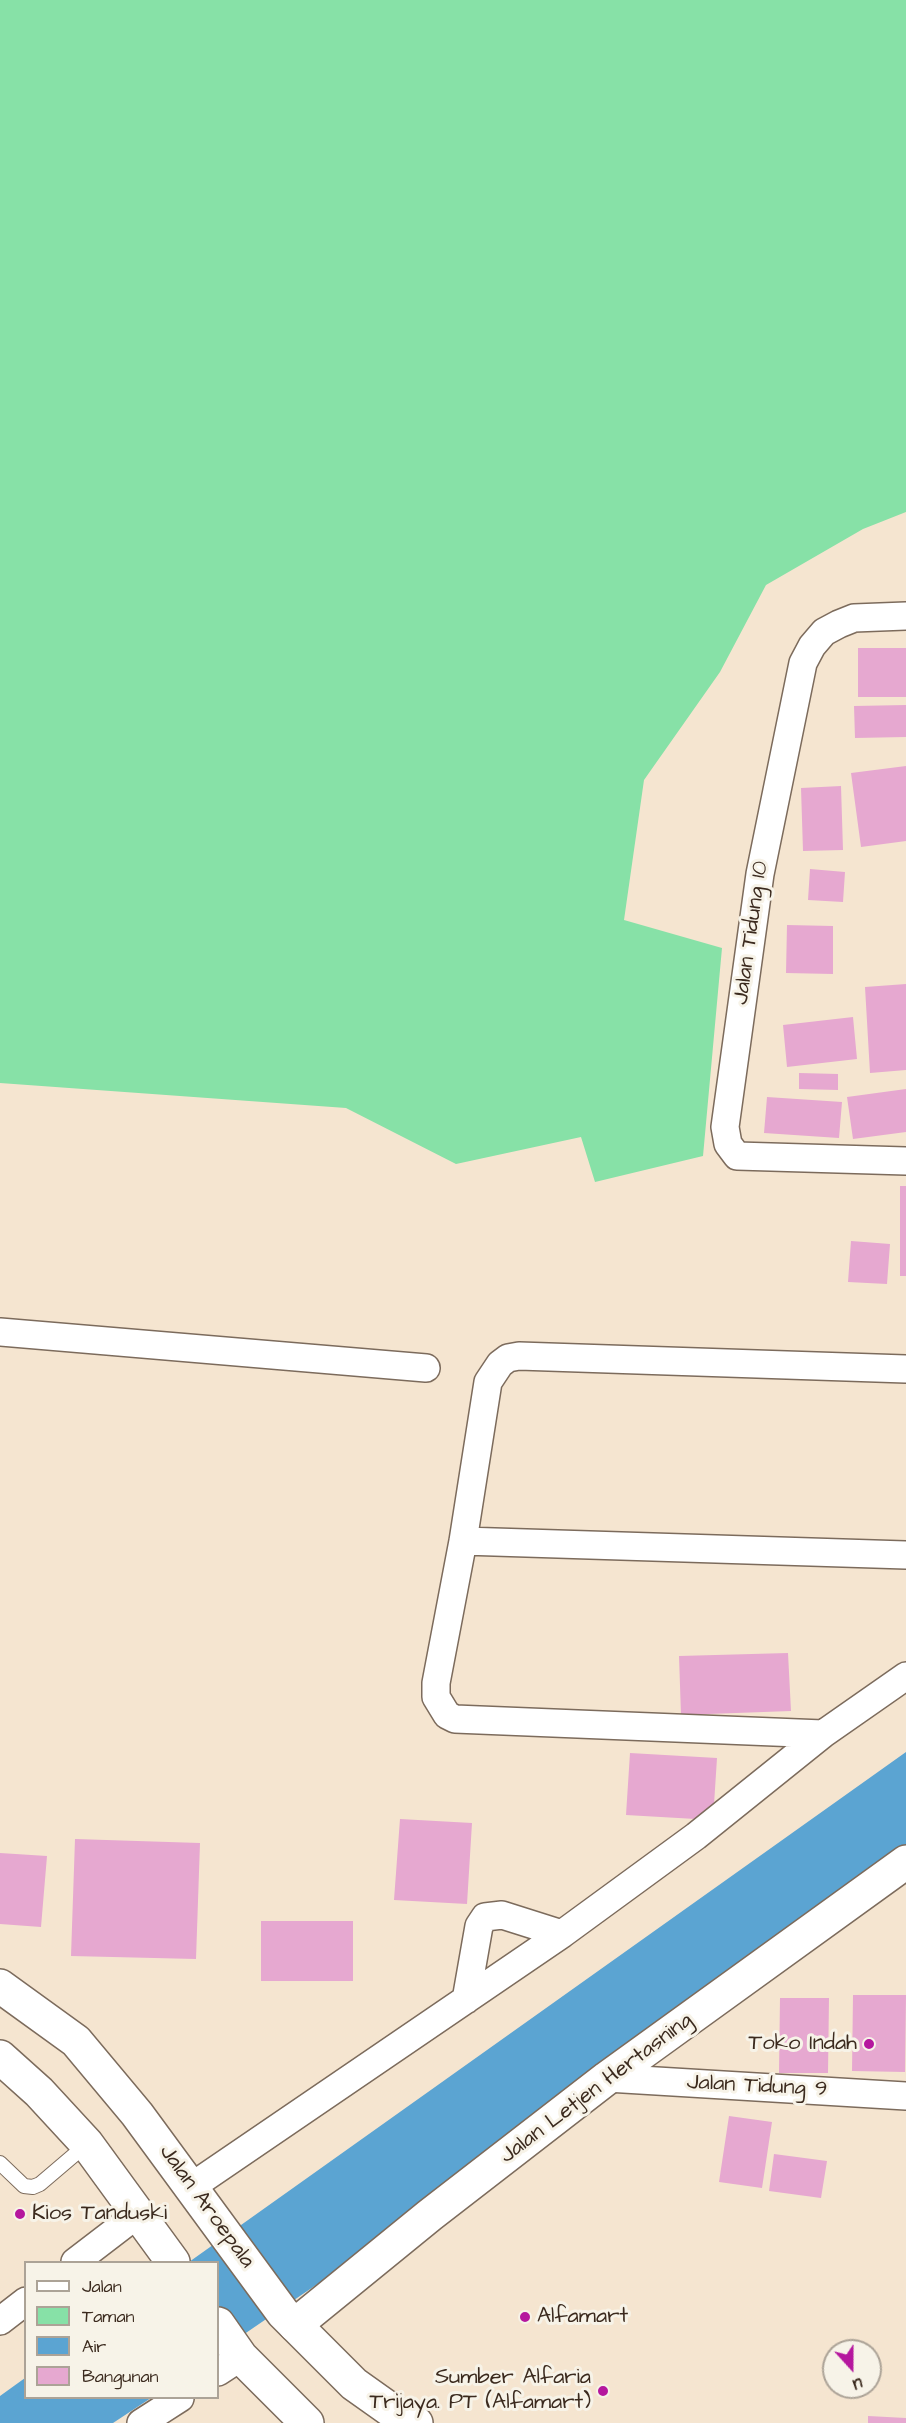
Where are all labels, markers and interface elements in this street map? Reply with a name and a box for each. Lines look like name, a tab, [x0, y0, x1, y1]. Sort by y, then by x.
street label: Jalan Tidung 10	[729, 860, 775, 1006]
street label: Jalan Letjen Hertasning	[496, 2008, 698, 2170]
place label: Toko Indah	[749, 2031, 857, 2057]
marker: Toko Indah	[862, 2037, 876, 2051]
street label: Jalan Tidung 9	[686, 2070, 828, 2104]
street label: Jalan Aroepala	[152, 2140, 260, 2274]
place label: Kios Tanduski	[32, 2201, 167, 2227]
marker: Kios Tanduski	[13, 2207, 27, 2221]
legend	[24, 2261, 219, 2399]
text: Jalan	[82, 2274, 122, 2299]
text: Taman	[82, 2304, 135, 2329]
place label: Alfamart	[537, 2304, 628, 2330]
marker: Alfamart	[518, 2310, 532, 2324]
text: Air	[82, 2334, 106, 2359]
north arrow	[822, 2339, 882, 2399]
text: Bangunan	[82, 2364, 159, 2389]
place label: Sumber Alfaria Trijaya. PT (Alfamart)	[370, 2365, 591, 2416]
text: U	[850, 2372, 866, 2396]
marker: Sumber Alfaria Trijaya. PT (Alfamart)	[596, 2384, 610, 2398]

